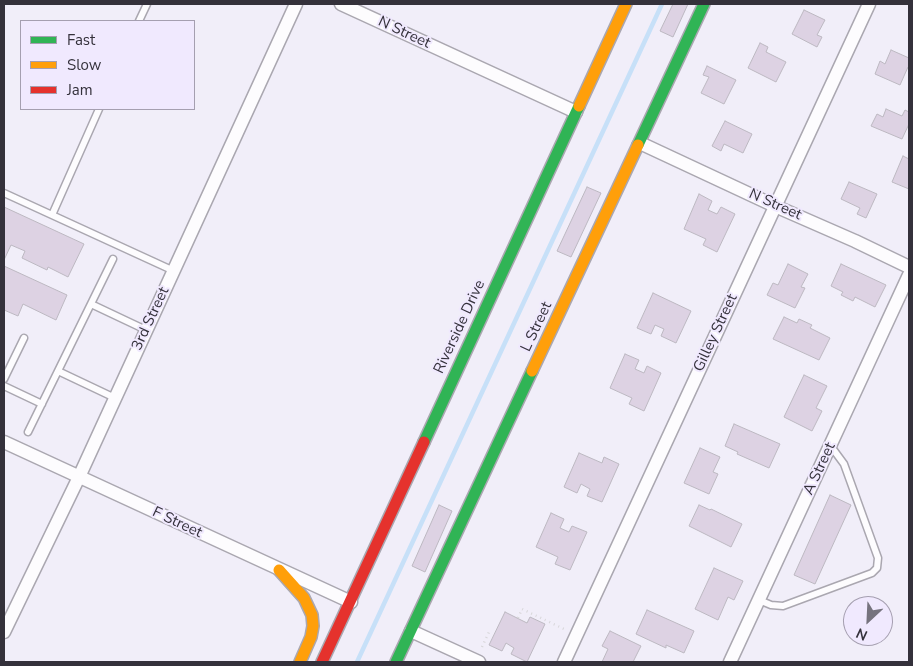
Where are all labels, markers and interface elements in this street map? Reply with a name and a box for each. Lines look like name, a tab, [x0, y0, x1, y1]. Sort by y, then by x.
street label: N Street	[375, 13, 433, 53]
legend	[20, 20, 195, 110]
text: Fast	[67, 30, 95, 50]
text: Slow	[67, 55, 101, 75]
text: Jam	[67, 80, 93, 100]
street label: N Street	[746, 185, 804, 225]
street label: Riverside Drive	[430, 277, 490, 377]
street label: 3rd Street	[129, 284, 173, 354]
street label: Gilley Street	[690, 291, 742, 375]
street label: L Street	[518, 299, 556, 355]
street label: A Street	[800, 440, 840, 498]
street label: F Street	[149, 504, 205, 542]
north arrow	[843, 596, 893, 646]
text: N	[853, 623, 871, 645]

